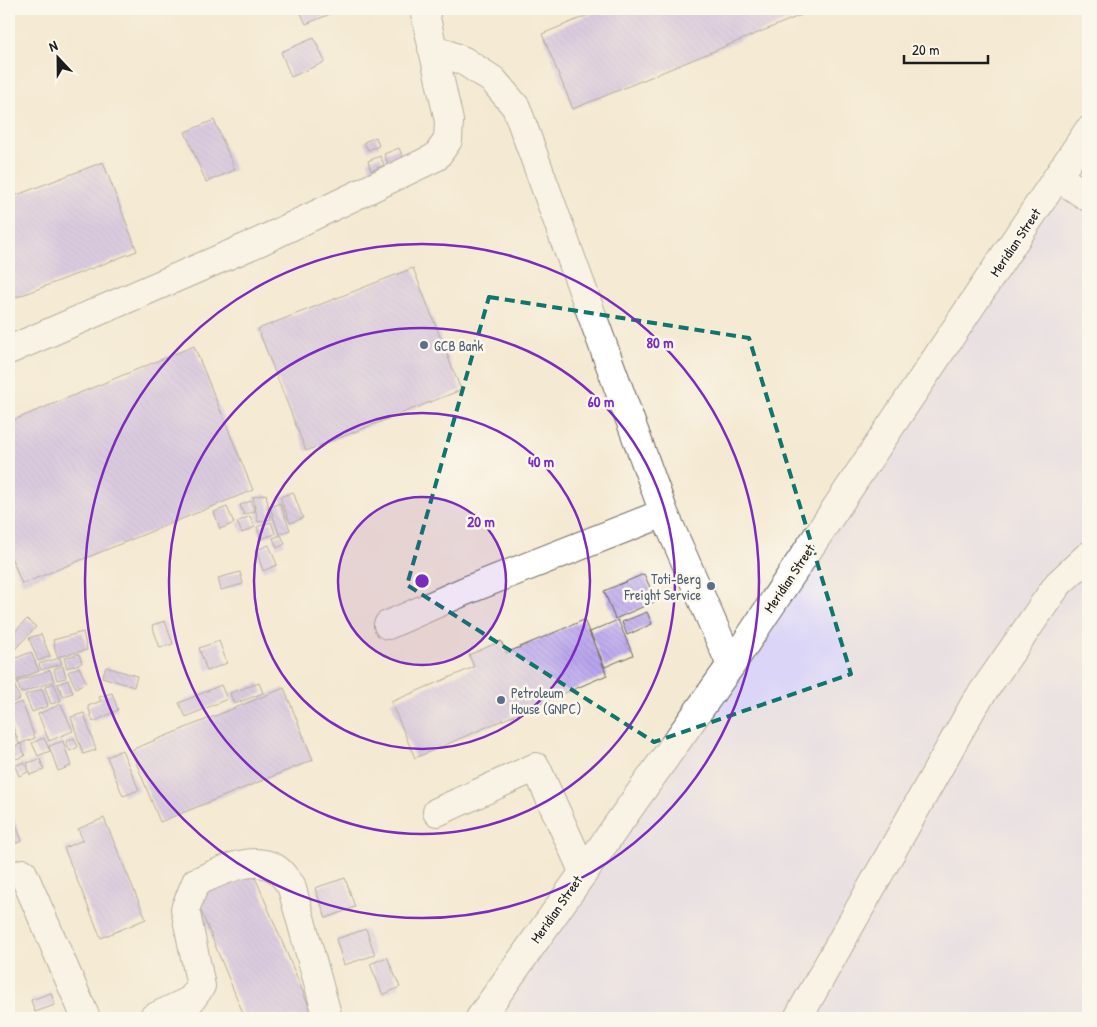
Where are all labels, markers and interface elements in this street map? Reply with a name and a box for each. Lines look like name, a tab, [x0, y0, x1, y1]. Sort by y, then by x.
north arrow	[32, 32, 82, 82]
scale bar	[904, 32, 988, 64]
text: N	[46, 35, 60, 56]
text: 20 m	[912, 39, 939, 60]
street label: Meridian Street	[985, 204, 1045, 280]
text: 80 m	[647, 332, 673, 353]
place label: GCB Bank	[434, 336, 484, 355]
marker: GCB Bank	[418, 339, 430, 351]
text: 60 m	[588, 391, 614, 412]
text: 40 m	[528, 451, 554, 472]
text: 20 m	[467, 511, 495, 532]
street label: Meridian Street	[759, 540, 819, 616]
place label: Toti-Berg Freight Service	[623, 569, 701, 605]
centre of rings	[413, 572, 431, 590]
marker: Toti-Berg Freight Service	[705, 580, 717, 592]
place label: Petroleum House (GNPC)	[511, 683, 581, 718]
marker: Petroleum House (GNPC)	[495, 694, 507, 706]
street label: Meridian Street	[526, 871, 586, 947]

